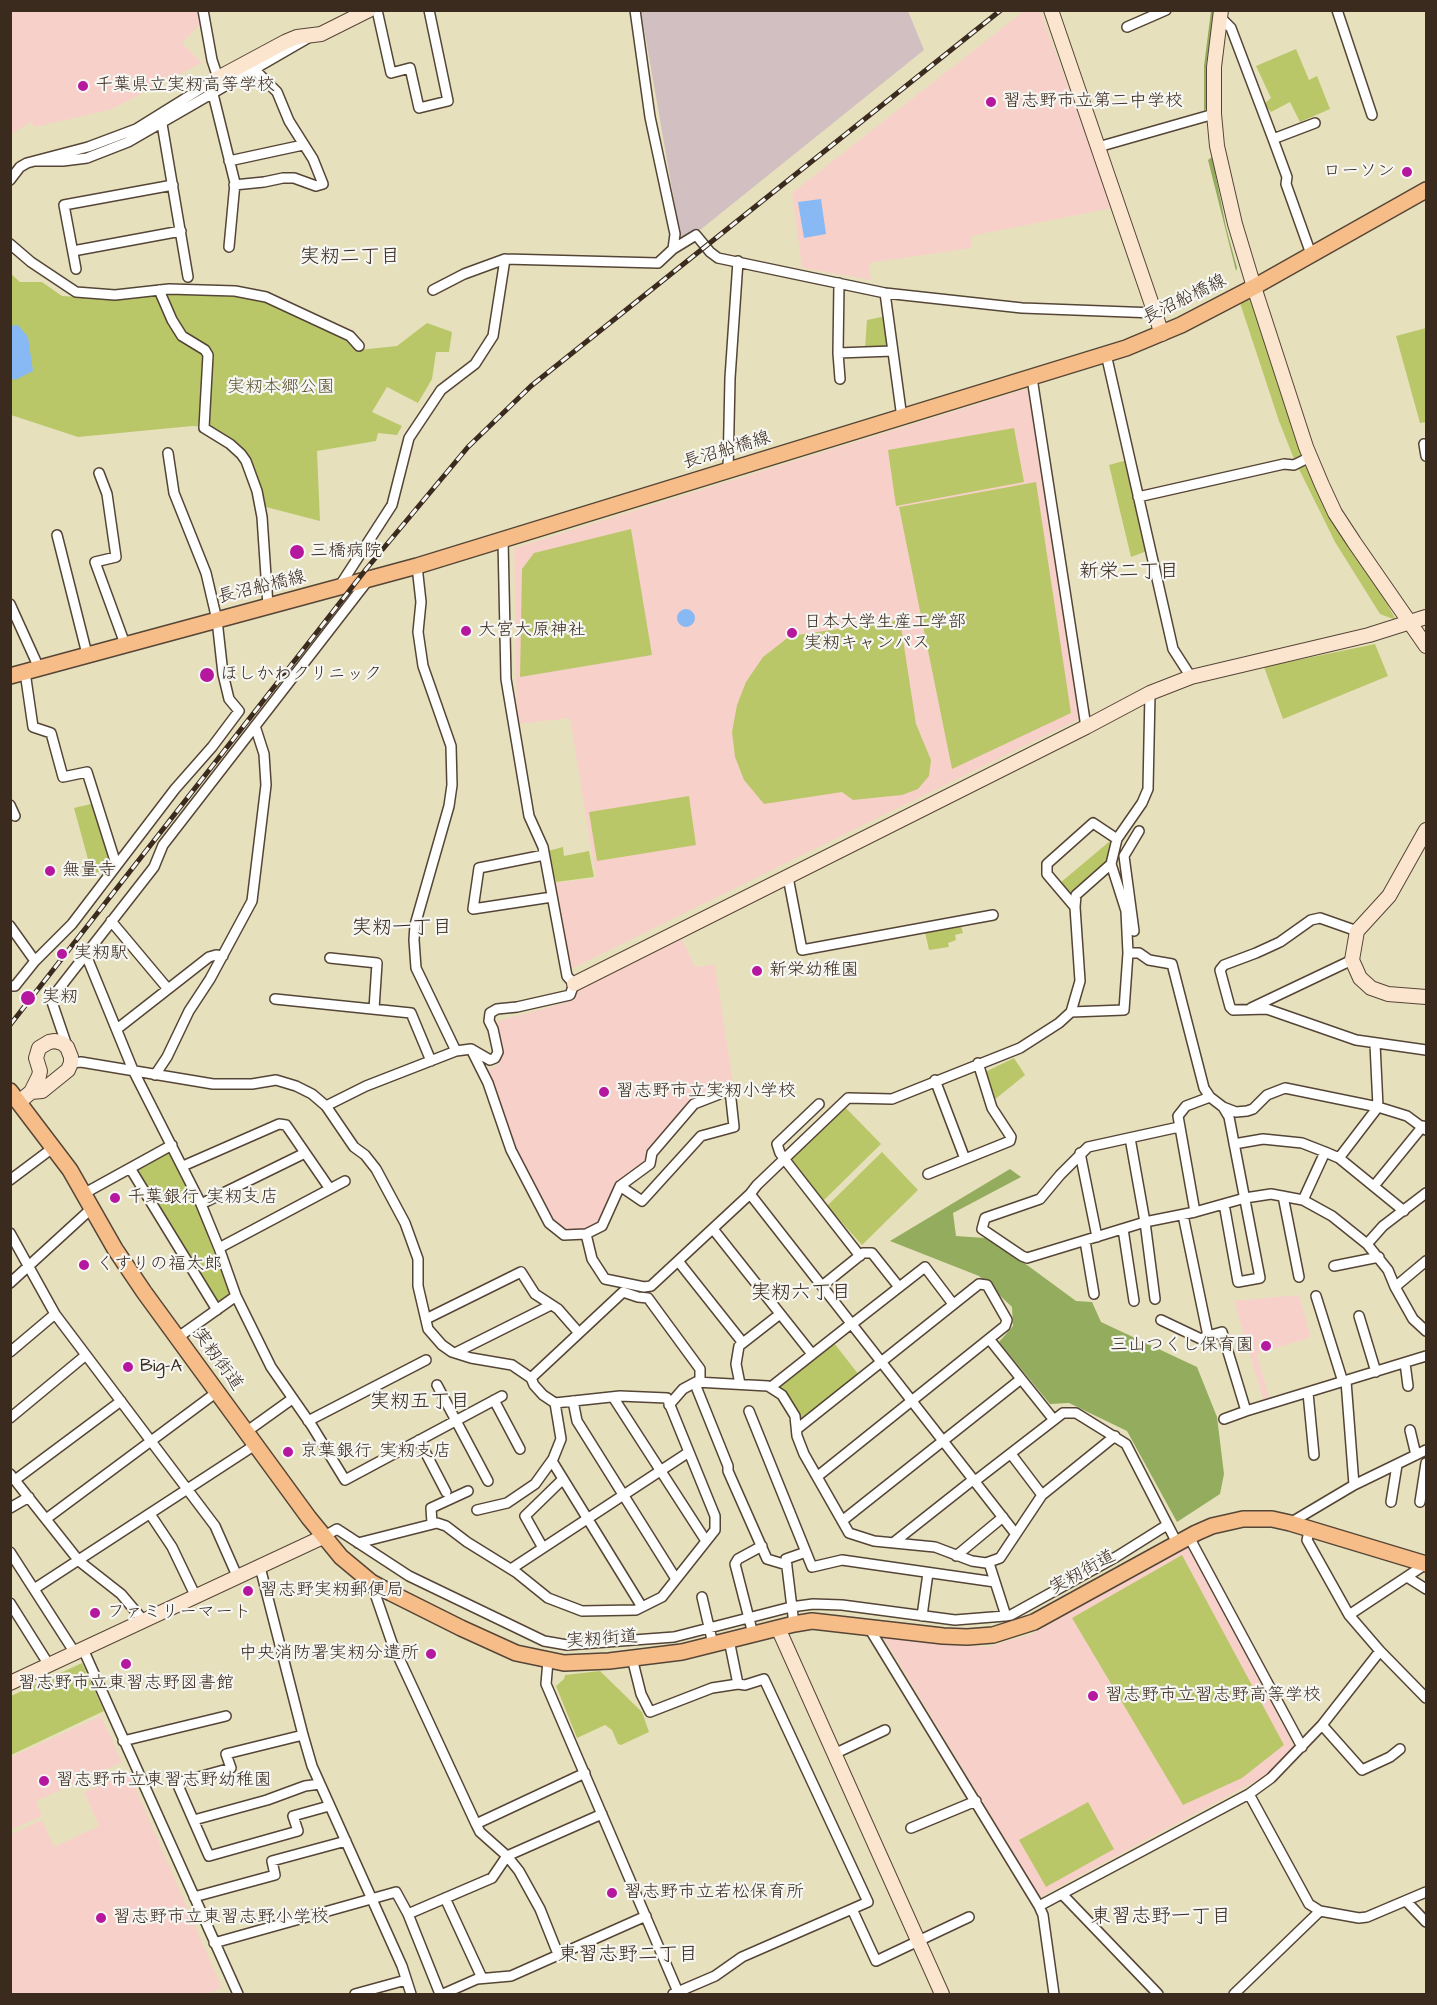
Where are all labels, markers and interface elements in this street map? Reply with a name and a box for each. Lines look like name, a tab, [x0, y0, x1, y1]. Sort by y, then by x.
place label: 千葉県立実籾高等学校	[95, 75, 275, 97]
marker: 千葉県立実籾高等学校	[76, 79, 90, 93]
place label: 習志野市立第二中学校	[1003, 91, 1183, 113]
marker: 習志野市立第二中学校	[984, 95, 998, 109]
place label: ローソン	[1323, 161, 1395, 183]
marker: ローソン	[1400, 165, 1414, 179]
district label: 実籾二丁目	[300, 246, 400, 270]
street label: 長沼船橋線	[1140, 271, 1230, 329]
park label: 実籾本郷公園	[227, 377, 335, 399]
street label: 長沼船橋線	[681, 428, 773, 474]
place label: 三橋病院	[310, 541, 382, 563]
marker: 三橋病院	[288, 543, 306, 561]
district label: 新栄二丁目	[1079, 561, 1179, 585]
street label: 長沼船橋線	[216, 567, 308, 609]
place label: 日本大学生産工学部 実籾キャンパス	[804, 612, 966, 654]
place label: 大宮大原神社	[478, 620, 586, 642]
marker: 大宮大原神社	[459, 624, 473, 638]
marker: 日本大学生産工学部 実籾キャンパス	[785, 626, 799, 640]
place label: ほしかわクリニック	[220, 664, 382, 686]
marker: ほしかわクリニック	[198, 666, 216, 684]
place label: 無量寺	[62, 860, 116, 882]
marker: 無量寺	[43, 864, 57, 878]
district label: 実籾一丁目	[352, 917, 452, 941]
place label: 実籾駅	[74, 943, 128, 965]
marker: 実籾駅	[55, 947, 69, 961]
place label: 新栄幼稚園	[769, 960, 859, 982]
marker: 新栄幼稚園	[750, 964, 764, 978]
place label: 実籾	[42, 987, 78, 1009]
marker: 実籾	[19, 989, 37, 1007]
place label: 習志野市立実籾小学校	[616, 1081, 796, 1103]
marker: 習志野市立実籾小学校	[597, 1085, 611, 1099]
place label: 千葉銀行 実籾支店	[127, 1187, 278, 1209]
marker: 千葉銀行 実籾支店	[108, 1191, 122, 1205]
place label: くすりの福太郎	[96, 1254, 222, 1276]
marker: くすりの福太郎	[77, 1258, 91, 1272]
district label: 実籾六丁目	[751, 1282, 851, 1306]
street label: 実籾街道	[187, 1325, 247, 1395]
place label: 三山つくし保育園	[1110, 1335, 1254, 1357]
marker: 三山つくし保育園	[1259, 1339, 1273, 1353]
place label: Big-A	[140, 1356, 182, 1378]
marker: Big-A	[121, 1360, 135, 1374]
district label: 実籾五丁目	[370, 1391, 470, 1415]
place label: 京葉銀行 実籾支店	[300, 1441, 451, 1463]
marker: 京葉銀行 実籾支店	[281, 1445, 295, 1459]
street label: 実籾街道	[1046, 1546, 1120, 1600]
place label: 習志野実籾郵便局	[260, 1580, 404, 1602]
marker: 習志野実籾郵便局	[241, 1584, 255, 1598]
place label: ファミリーマート	[107, 1602, 251, 1624]
marker: ファミリーマート	[88, 1606, 102, 1620]
street label: 実籾街道	[565, 1627, 639, 1653]
place label: 中央消防署実籾分遣所	[239, 1643, 419, 1665]
marker: 中央消防署実籾分遣所	[424, 1647, 438, 1661]
marker: 習志野市立東習志野図書館	[119, 1657, 133, 1671]
place label: 習志野市立東習志野図書館	[18, 1673, 234, 1695]
place label: 習志野市立習志野高等学校	[1105, 1685, 1321, 1707]
marker: 習志野市立習志野高等学校	[1086, 1689, 1100, 1703]
place label: 習志野市立東習志野幼稚園	[56, 1770, 272, 1792]
marker: 習志野市立東習志野幼稚園	[37, 1774, 51, 1788]
place label: 習志野市立若松保育所	[624, 1882, 804, 1904]
marker: 習志野市立若松保育所	[605, 1886, 619, 1900]
district label: 東習志野一丁目	[1091, 1906, 1231, 1930]
place label: 習志野市立東習志野小学校	[113, 1907, 329, 1929]
marker: 習志野市立東習志野小学校	[94, 1911, 108, 1925]
district label: 東習志野二丁目	[558, 1944, 698, 1968]

